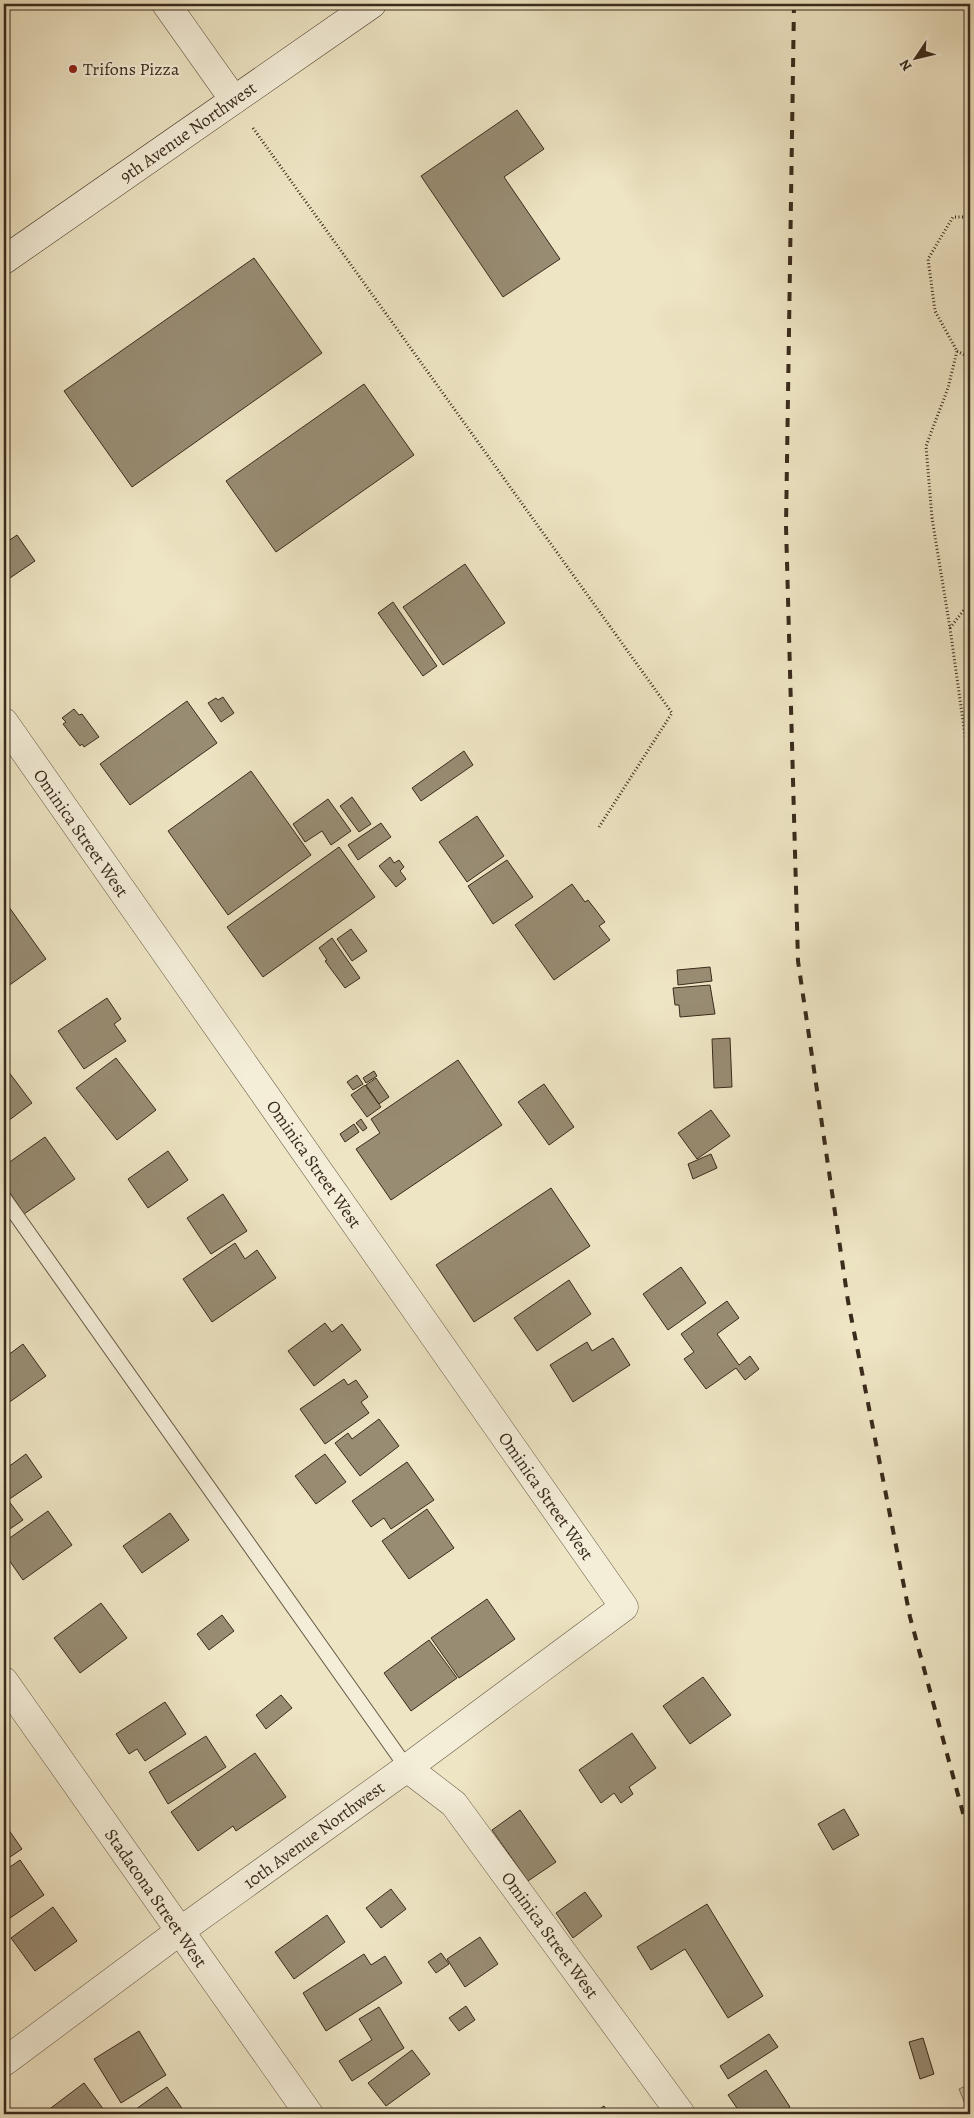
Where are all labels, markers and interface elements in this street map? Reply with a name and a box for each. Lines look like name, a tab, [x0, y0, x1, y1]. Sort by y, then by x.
north arrow	[892, 32, 942, 82]
text: N	[895, 56, 916, 75]
place label: Trifons Pizza	[83, 57, 180, 81]
marker: Trifons Pizza	[67, 63, 79, 75]
street label: 9th Avenue Northwest	[115, 76, 261, 188]
street label: Ominica Street West	[28, 764, 134, 902]
street label: Ominica Street West	[261, 1095, 367, 1233]
street label: Ominica Street West	[493, 1427, 599, 1565]
street label: 10th Avenue Northwest	[238, 1775, 390, 1894]
street label: Stadacona Street West	[99, 1824, 213, 1972]
street label: Ominica Street West	[496, 1867, 604, 2003]

